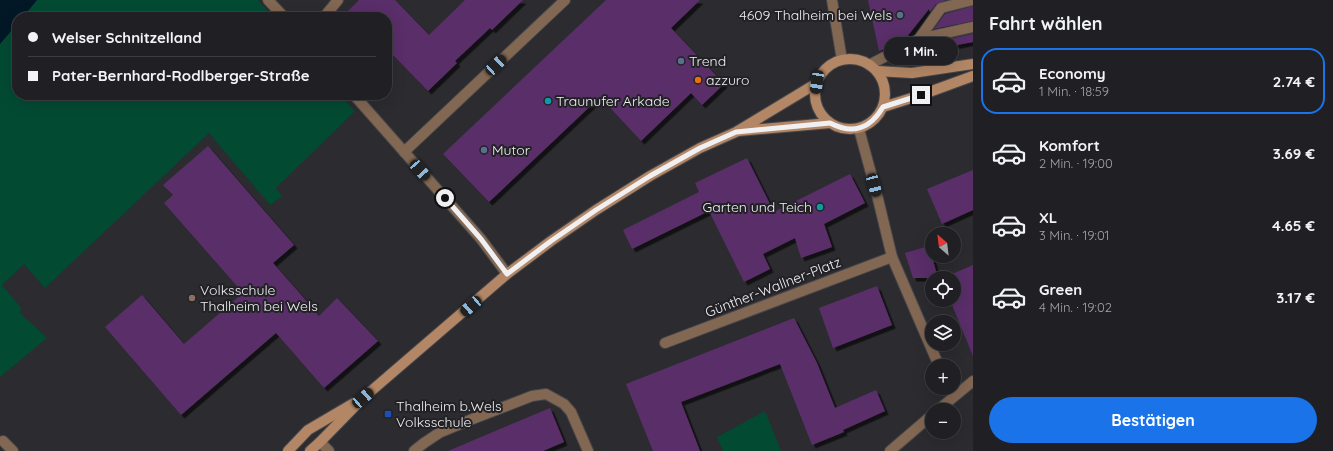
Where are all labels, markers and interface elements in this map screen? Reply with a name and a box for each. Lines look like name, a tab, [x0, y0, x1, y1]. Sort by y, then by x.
place label: 4609 Thalheim bei Wels	[739, 6, 892, 24]
marker: 4609 Thalheim bei Wels	[895, 10, 905, 20]
text: Fahrt wählen	[989, 12, 1103, 35]
text: Welser Schnitzelland	[52, 28, 202, 47]
callout: 1 Min.	[884, 37, 958, 65]
text: 1 Min.	[904, 43, 938, 59]
car	[483, 52, 509, 78]
place label: Trend	[689, 52, 726, 70]
marker: Trend	[676, 56, 686, 66]
icon: car	[991, 63, 1027, 99]
text: Economy	[1039, 64, 1106, 83]
text: Pater-Bernhard-Rodlberger-Straße	[52, 66, 310, 85]
car	[809, 69, 825, 95]
place label: azzuro	[706, 71, 749, 89]
text: 2.74 €	[1273, 72, 1315, 91]
marker: azzuro	[693, 75, 703, 85]
text: 1 Min. · 18:59	[1039, 83, 1109, 99]
route end	[912, 86, 930, 104]
place label: Traunufer Arkade	[556, 92, 670, 110]
marker: Traunufer Arkade	[543, 96, 553, 106]
icon: car	[991, 135, 1027, 171]
text: Komfort	[1039, 136, 1100, 155]
place label: Mutor	[492, 141, 531, 159]
text: 3.69 €	[1273, 144, 1315, 163]
marker: Mutor	[479, 145, 489, 155]
text: 2 Min. · 19:00	[1039, 155, 1113, 171]
car	[408, 157, 432, 183]
car	[865, 172, 883, 198]
route start	[436, 189, 454, 207]
place label: Garten und Teich	[702, 198, 812, 216]
marker: Garten und Teich	[815, 202, 825, 212]
icon: car	[991, 207, 1027, 243]
text: XL	[1039, 208, 1057, 227]
text: 4.65 €	[1272, 216, 1315, 235]
north arrow	[925, 227, 961, 263]
map controls	[925, 227, 961, 439]
text: 3 Min. · 19:01	[1039, 227, 1109, 243]
street label: Günther-Wallner-Platz	[703, 253, 844, 321]
button: locate	[925, 271, 961, 307]
icon: car	[991, 279, 1027, 315]
text: Green	[1039, 280, 1082, 299]
place label: Volksschule Thalheim bei Wels	[200, 281, 318, 315]
text: 3.17 €	[1276, 288, 1315, 307]
marker: Volksschule Thalheim bei Wels	[187, 293, 197, 303]
car	[458, 294, 484, 318]
text: 4 Min. · 19:02	[1039, 299, 1112, 315]
button: layers	[925, 315, 961, 351]
button: +	[925, 359, 961, 395]
car	[350, 386, 376, 410]
place label: Thalheim b.Wels Volksschule	[396, 397, 502, 431]
button: Bestätigen	[989, 397, 1317, 443]
button: −	[925, 403, 961, 439]
marker: Thalheim b.Wels Volksschule	[383, 409, 393, 419]

